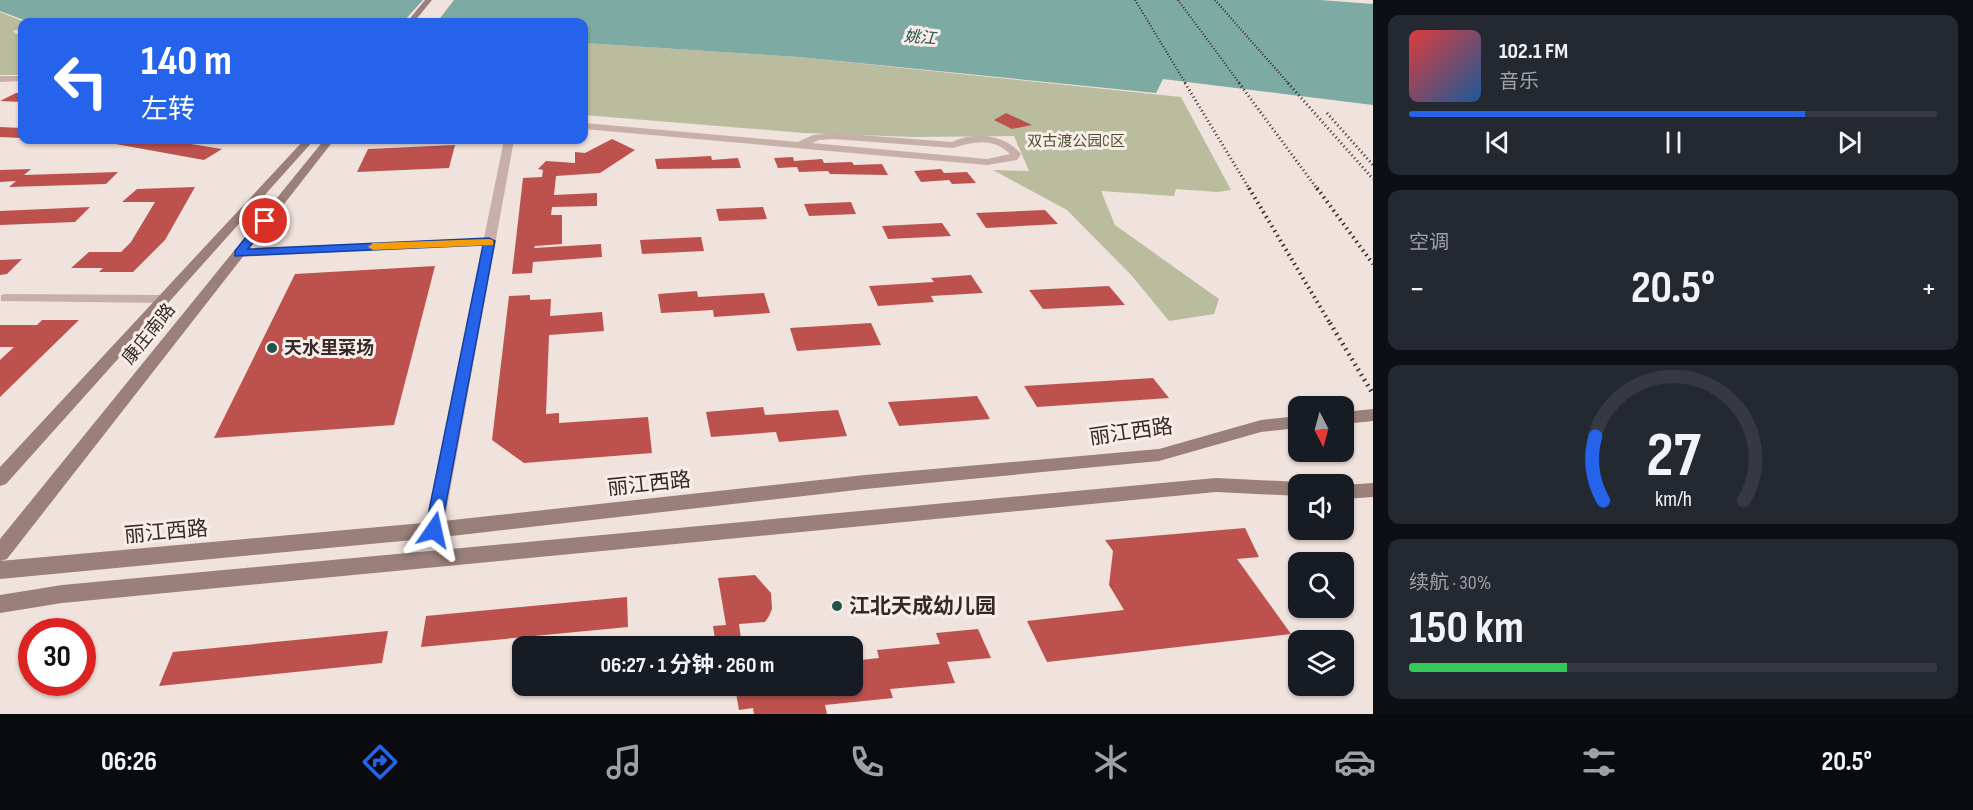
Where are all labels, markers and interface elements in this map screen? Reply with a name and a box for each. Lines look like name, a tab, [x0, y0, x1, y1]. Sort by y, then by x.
water label: 姚江	[903, 27, 939, 49]
text: 140 m	[141, 36, 232, 87]
text: 102.1 FM	[1499, 38, 1568, 65]
icon: left	[42, 42, 120, 120]
text: 音乐	[1499, 70, 1539, 94]
text: 左转	[141, 94, 195, 126]
icon: previous	[1481, 126, 1514, 159]
icon: pause	[1657, 126, 1690, 159]
icon: next	[1833, 126, 1866, 159]
park label: 双古渡公园C区	[1027, 132, 1125, 151]
pin	[239, 195, 290, 246]
icon: arrive	[248, 204, 281, 237]
text: 空调	[1409, 231, 1449, 255]
text: 20.5°	[1631, 261, 1715, 316]
text: −	[1409, 269, 1425, 309]
text: +	[1921, 269, 1937, 309]
street label: 康庄南路	[118, 299, 180, 369]
place label: 天水里菜场	[284, 338, 374, 359]
marker: 天水里菜场	[265, 341, 279, 355]
north arrow	[1288, 396, 1354, 462]
map controls	[1288, 396, 1354, 696]
street label: 丽江西路	[1088, 414, 1174, 450]
text: 27	[1646, 420, 1701, 495]
street label: 丽江西路	[606, 467, 692, 501]
button: sound	[1288, 474, 1354, 540]
text: km/h	[1654, 488, 1692, 513]
position arrow	[402, 498, 466, 562]
street label: 丽江西路	[123, 516, 209, 548]
button: search	[1288, 552, 1354, 618]
text: 续航 · 30%	[1409, 571, 1491, 595]
place label: 江北天成幼儿园	[849, 594, 996, 619]
marker: 江北天成幼儿园	[830, 599, 844, 613]
text: 150 km	[1409, 601, 1524, 656]
speed limit sign: 30	[18, 618, 96, 696]
button: layers	[1288, 630, 1354, 696]
text: 06:27 · 1 分钟 · 260 m	[601, 652, 774, 679]
icon: directions	[359, 741, 401, 783]
icon: music	[603, 741, 645, 783]
icon: phone	[846, 741, 888, 783]
icon: climate	[1090, 741, 1132, 783]
icon: car	[1334, 741, 1376, 783]
icon: filters	[1578, 741, 1620, 783]
text: 06:26	[101, 746, 157, 778]
text: 20.5°	[1822, 746, 1872, 778]

